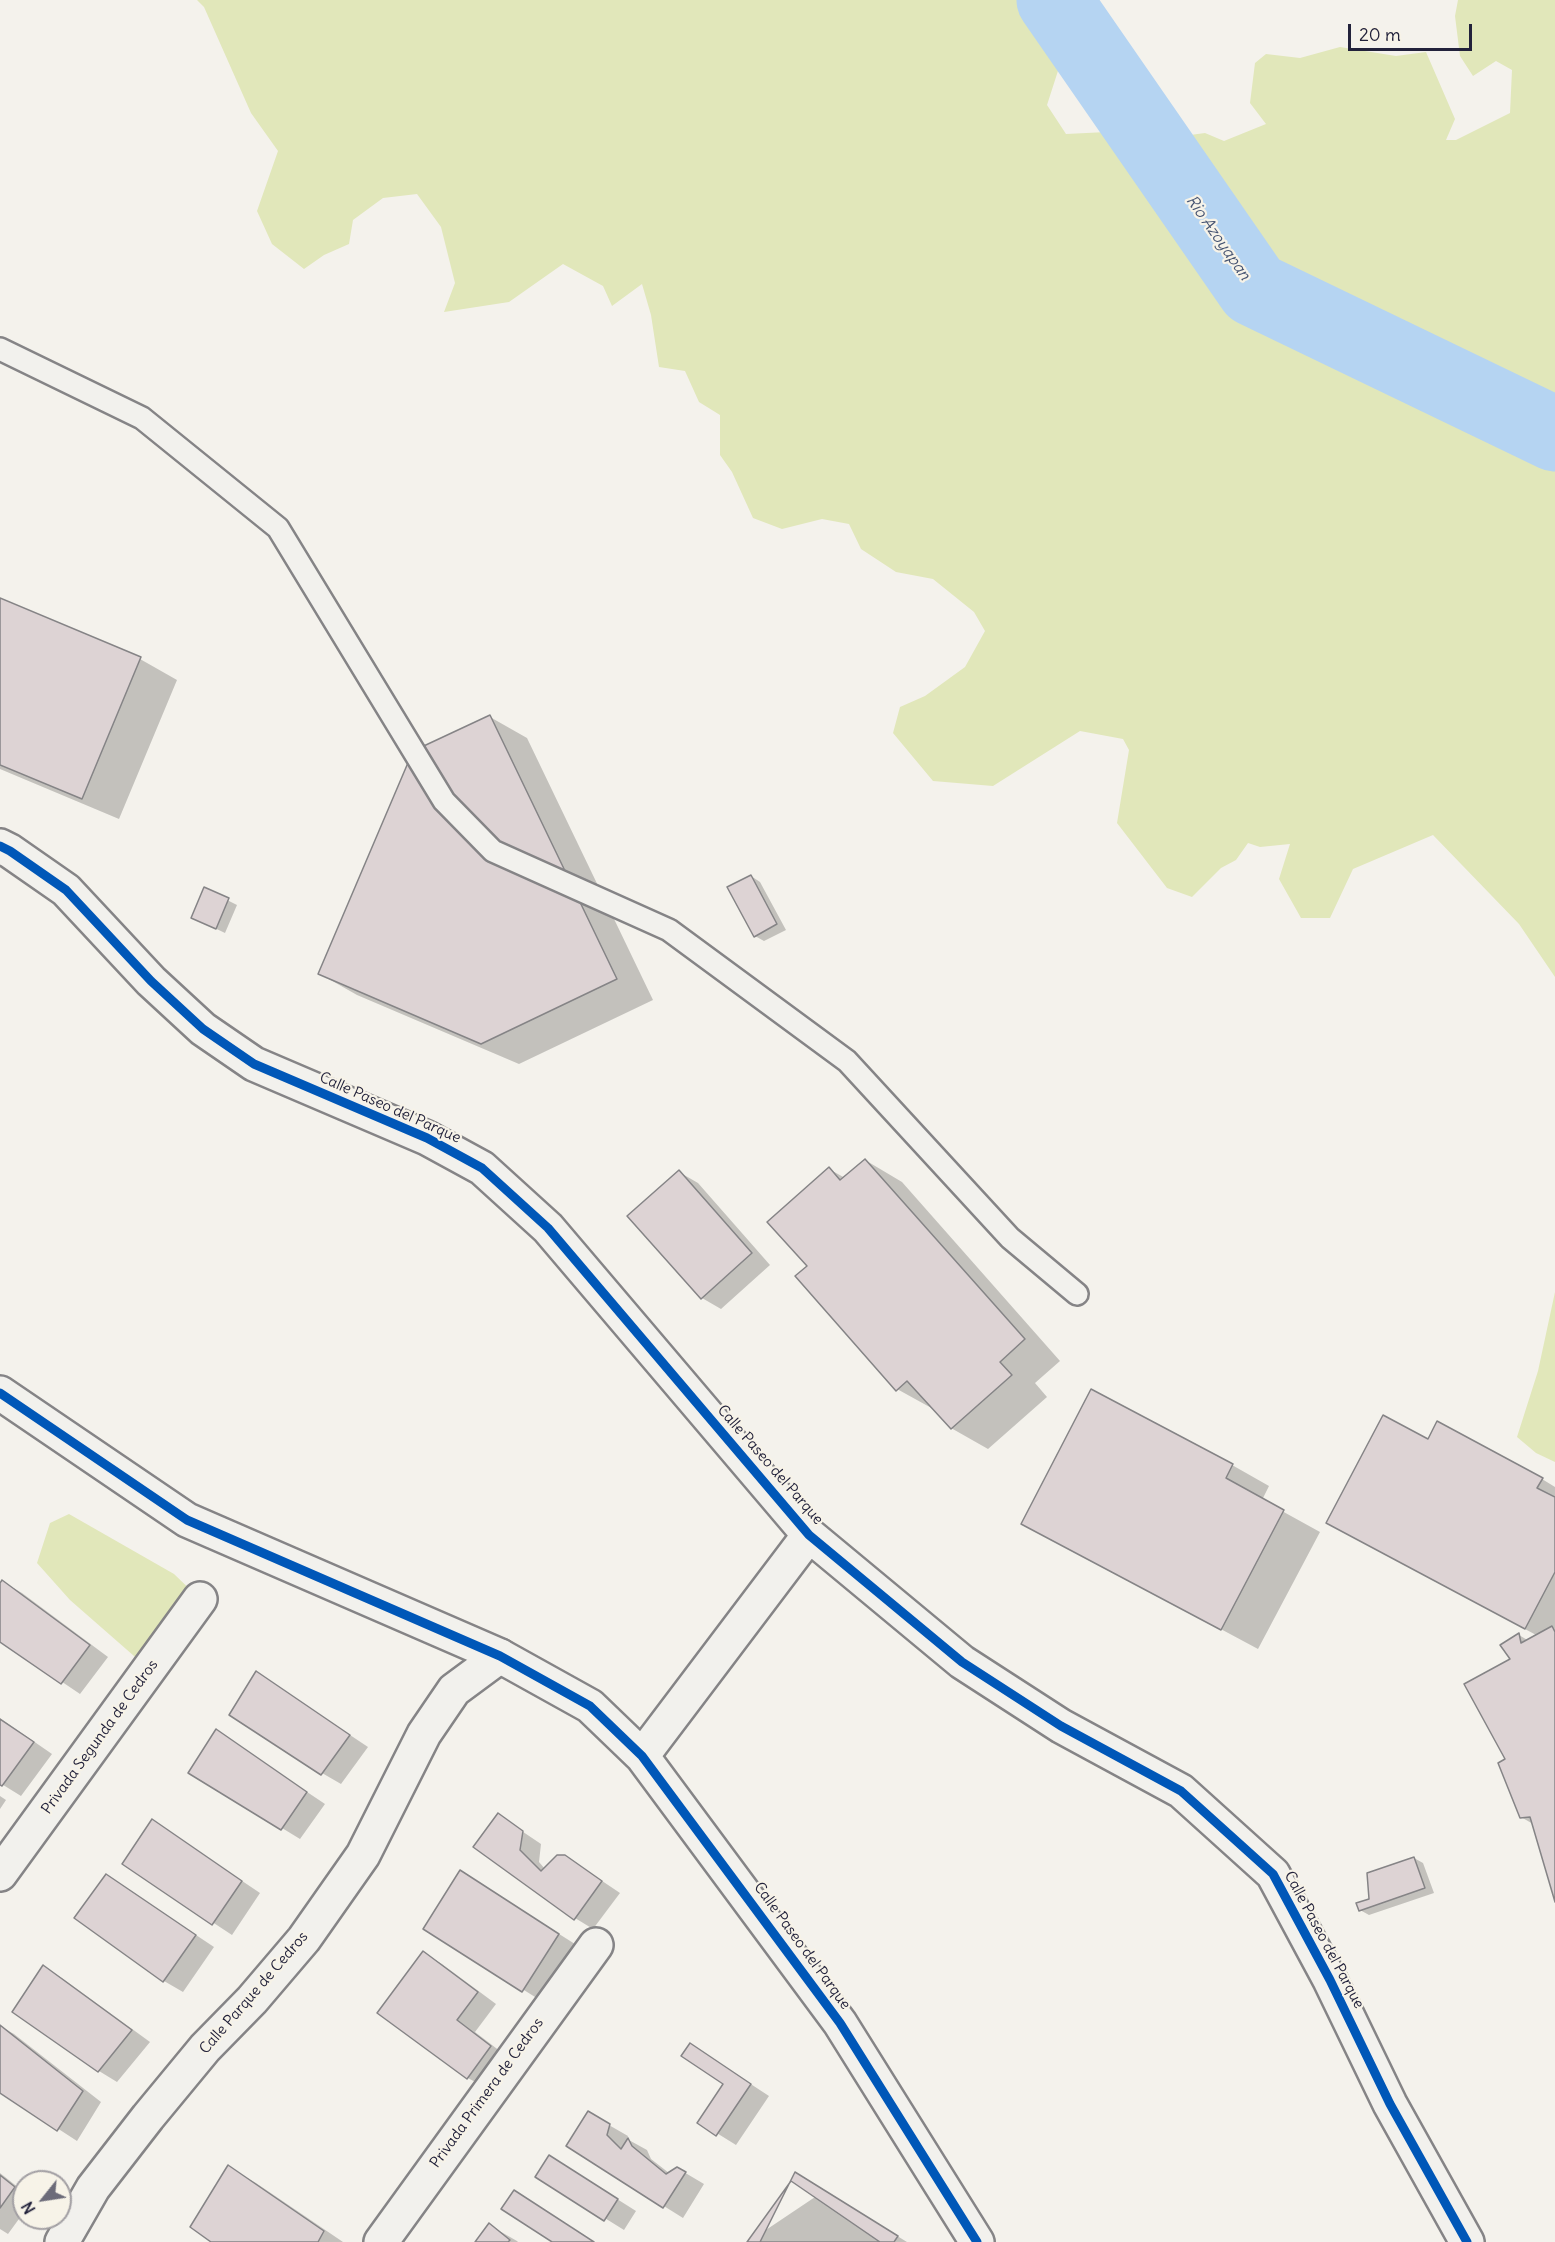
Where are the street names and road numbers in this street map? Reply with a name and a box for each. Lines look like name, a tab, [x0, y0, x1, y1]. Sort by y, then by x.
street label: Calle Paseo del Parque	[317, 1069, 463, 1147]
street label: Calle Paseo del Parque	[713, 1401, 827, 1529]
street label: Privada Segunda de Cedros	[38, 1656, 162, 1818]
street label: Calle Paseo del Parque	[1280, 1868, 1368, 2012]
street label: Calle Paseo del Parque	[750, 1879, 854, 2013]
street label: Calle Parque de Cedros	[196, 1928, 312, 2058]
street label: Privada Primera de Cedros	[427, 2014, 547, 2172]

